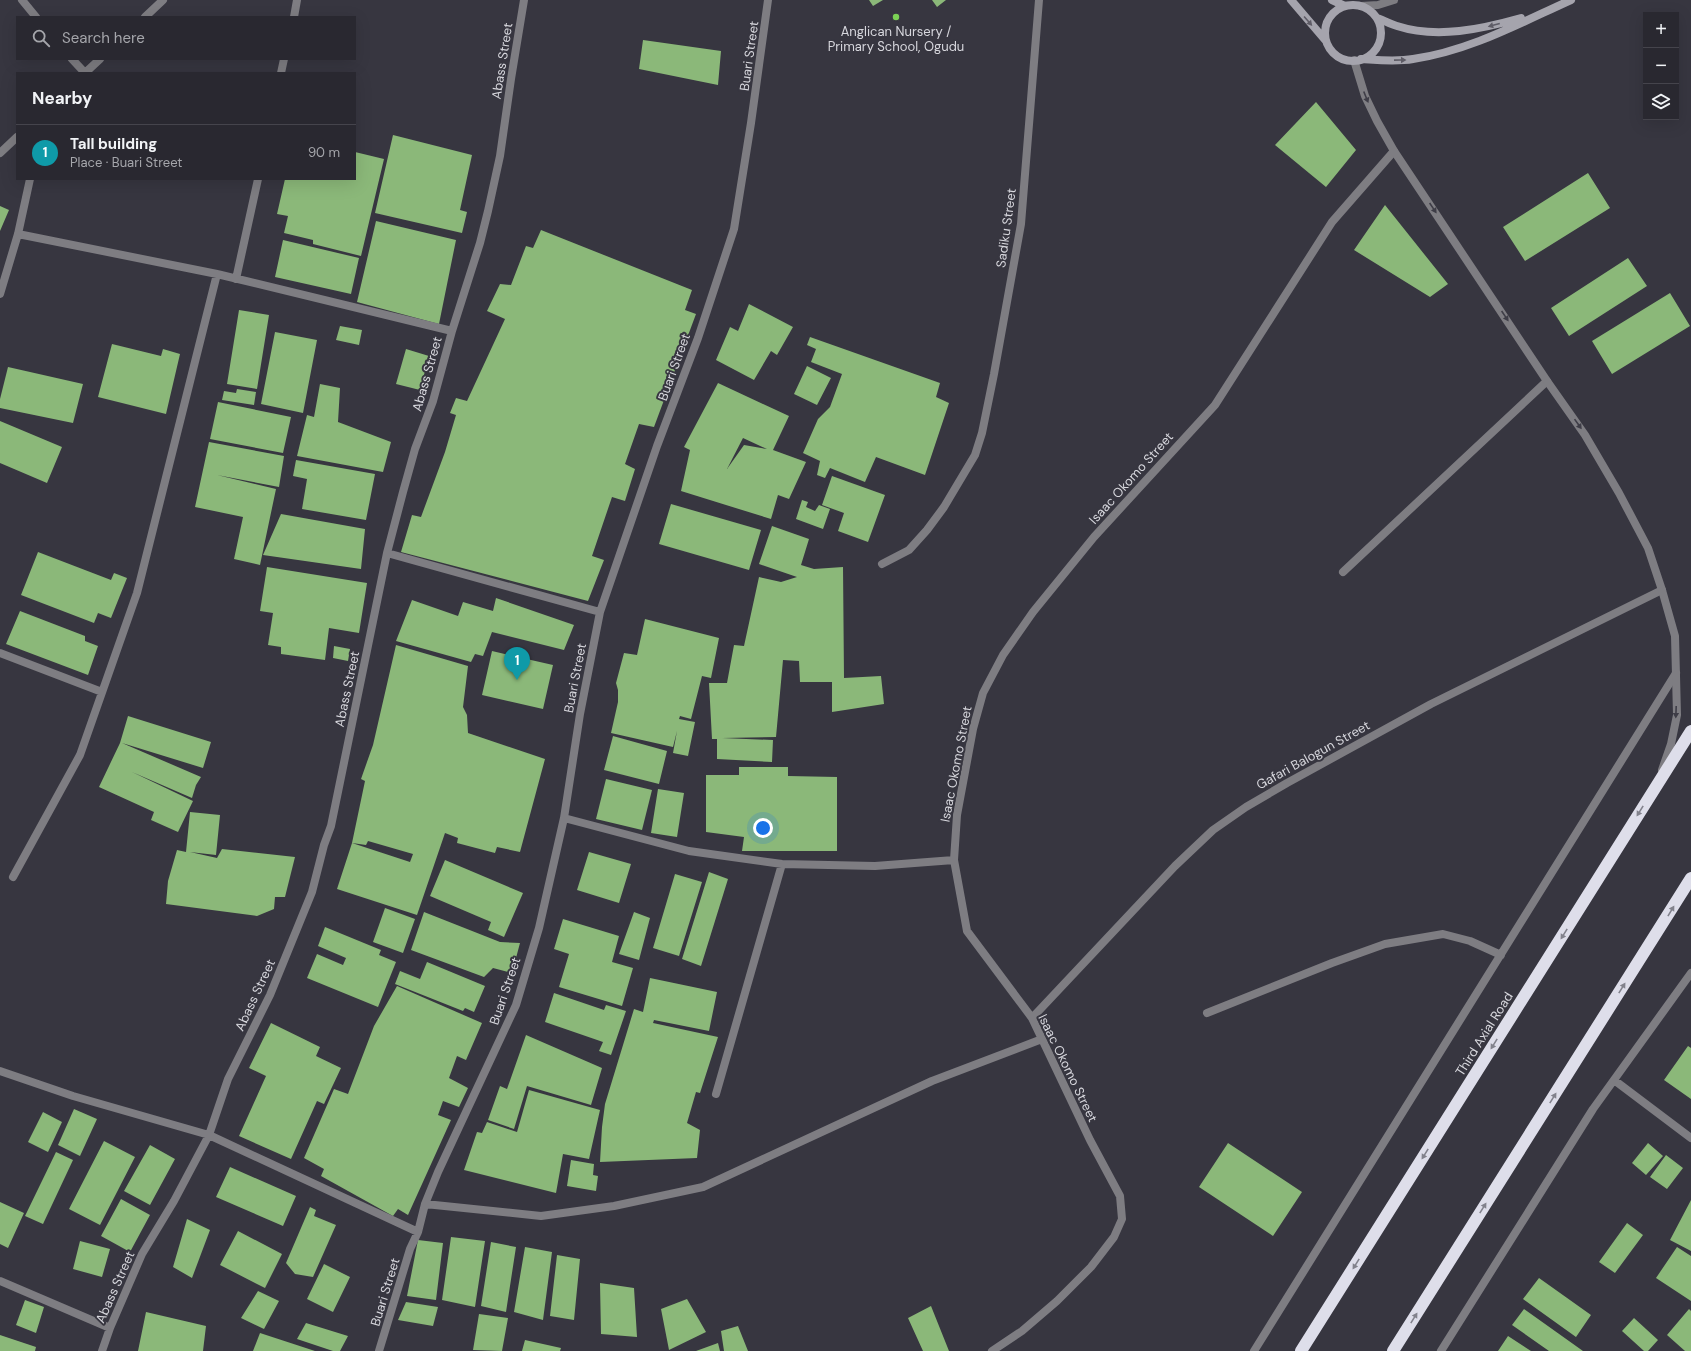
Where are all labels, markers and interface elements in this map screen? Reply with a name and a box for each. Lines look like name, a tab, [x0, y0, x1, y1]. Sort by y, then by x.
marker: Anglican Nursery / Primary School, Ogudu	[891, 12, 901, 22]
map controls	[1643, 12, 1679, 120]
button: +	[1643, 12, 1679, 48]
one-way arrow	[1304, 15, 1313, 26]
search box	[16, 16, 356, 60]
street label: Buari Street	[736, 20, 762, 92]
street label: Abass Street	[488, 22, 516, 100]
place label: Anglican Nursery / Primary School, Ogudu	[828, 23, 964, 55]
one-way arrow	[1488, 23, 1500, 29]
icon: search	[30, 27, 52, 49]
text: Search here	[62, 28, 145, 48]
button: −	[1643, 48, 1679, 84]
one-way arrow	[1394, 57, 1407, 63]
button: layers	[1643, 84, 1679, 120]
text: Nearby	[32, 87, 92, 109]
one-way arrow	[1363, 91, 1370, 103]
text: Tall building	[70, 134, 157, 154]
text: 1	[43, 144, 47, 161]
text: 90 m	[308, 144, 340, 161]
text: Place · Buari Street	[70, 154, 182, 171]
street label: Sadiku Street	[992, 187, 1020, 269]
one-way arrow	[1429, 203, 1437, 214]
one-way arrow	[1501, 311, 1509, 322]
street label: Buari Street	[654, 331, 694, 403]
street label: Abass Street	[408, 335, 446, 413]
one-way arrow	[1574, 419, 1582, 430]
street label: Isaac Okomo Street	[1085, 428, 1177, 528]
street label: Buari Street	[560, 642, 590, 714]
pin: 1	[504, 647, 530, 680]
street label: Abass Street	[331, 649, 363, 729]
street label: Isaac Okomo Street	[936, 704, 976, 824]
one-way arrow	[1673, 706, 1680, 718]
street label: Gafari Balogun Street	[1253, 717, 1373, 793]
one-way arrow	[1637, 805, 1644, 817]
your location	[753, 818, 773, 838]
one-way arrow	[1667, 905, 1674, 916]
one-way arrow	[1560, 928, 1567, 940]
street label: Buari Street	[485, 955, 525, 1027]
street label: Abass Street	[231, 956, 279, 1034]
one-way arrow	[1619, 982, 1626, 994]
street label: Third Axial Road	[1451, 989, 1517, 1079]
street label: Isaac Okomo Street	[1034, 1011, 1102, 1125]
one-way arrow	[1490, 1039, 1498, 1049]
one-way arrow	[1549, 1093, 1557, 1103]
one-way arrow	[1421, 1149, 1429, 1159]
one-way arrow	[1480, 1202, 1487, 1214]
street label: Abass Street	[92, 1248, 138, 1326]
street label: Buari Street	[367, 1256, 403, 1328]
one-way arrow	[1352, 1258, 1359, 1270]
one-way arrow	[1410, 1313, 1418, 1323]

